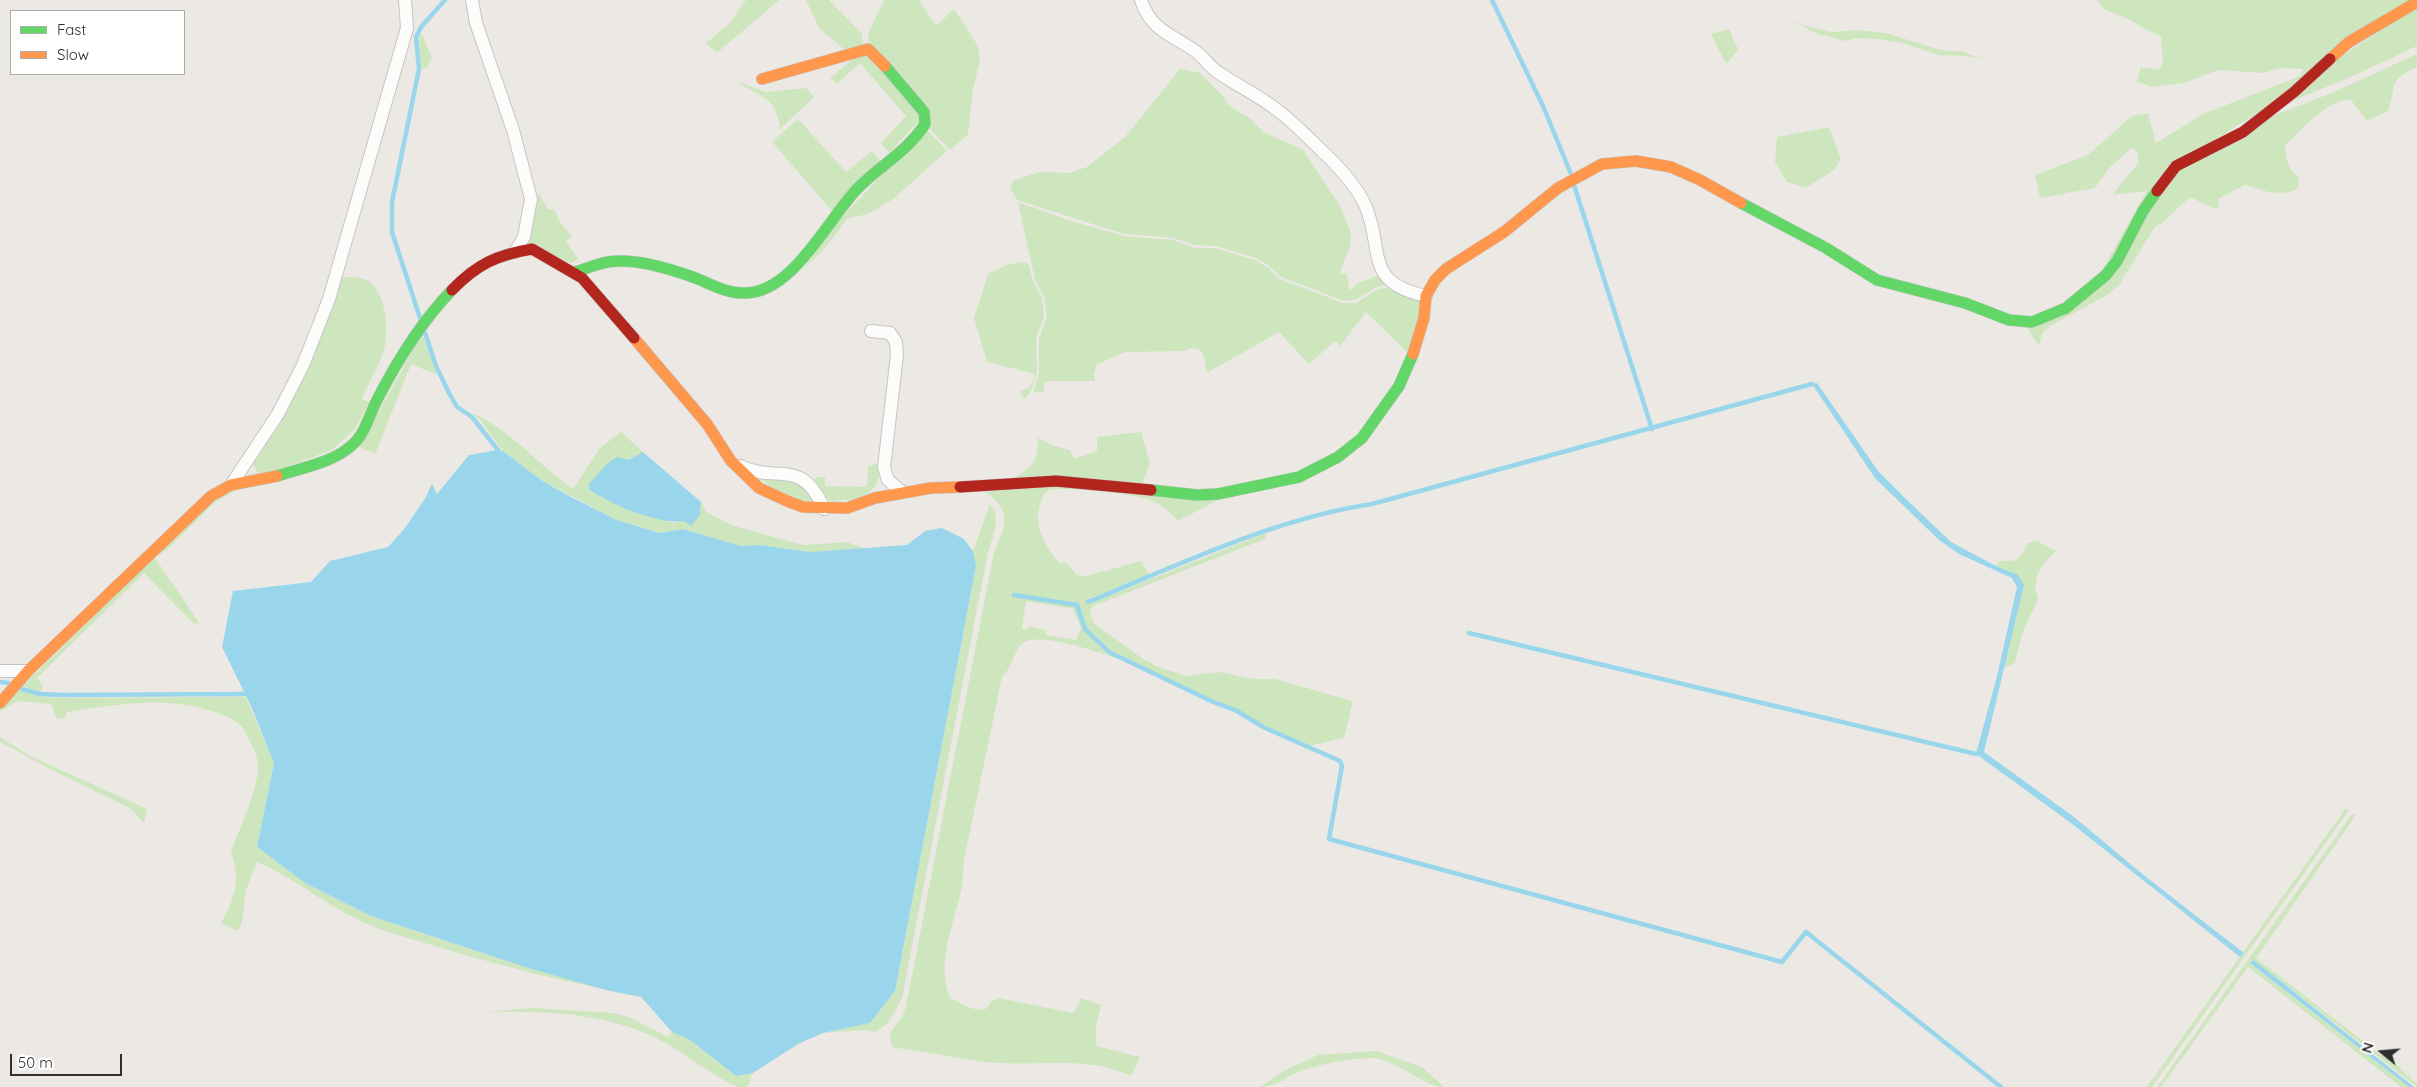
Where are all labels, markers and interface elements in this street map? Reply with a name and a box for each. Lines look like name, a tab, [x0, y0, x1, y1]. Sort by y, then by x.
legend	[10, 10, 185, 75]
text: Fast	[57, 20, 86, 39]
text: Slow	[57, 45, 89, 64]
north arrow	[2357, 1027, 2407, 1077]
text: N	[2358, 1040, 2378, 1055]
scale bar	[12, 1044, 125, 1076]
text: 50 m	[18, 1053, 53, 1072]

